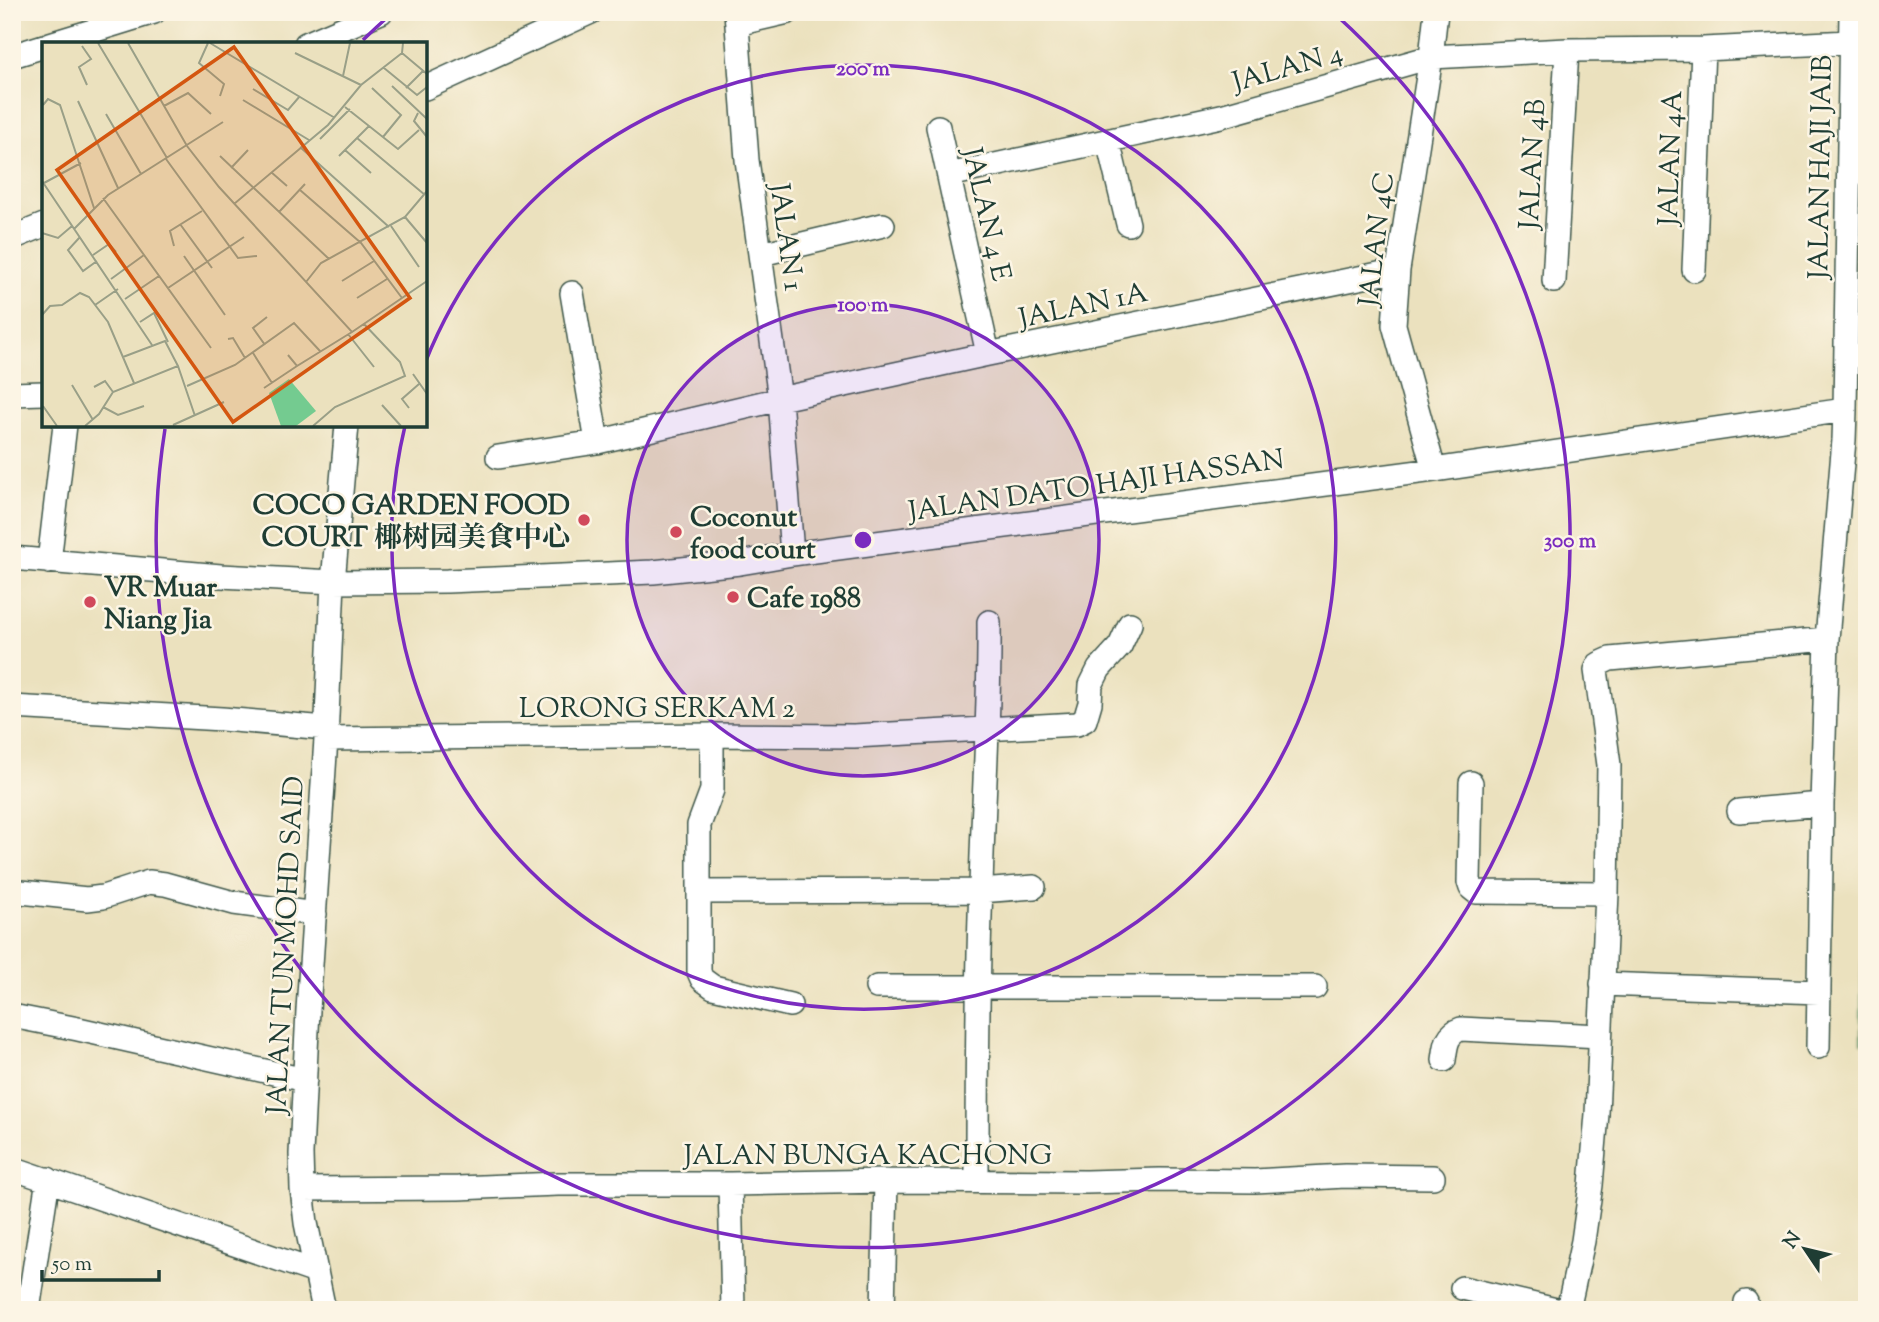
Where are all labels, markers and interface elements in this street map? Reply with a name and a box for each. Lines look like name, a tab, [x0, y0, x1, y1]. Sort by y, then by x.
street label: JALAN 4	[1226, 34, 1348, 104]
inset map	[42, 42, 427, 427]
text: 200 m	[836, 55, 891, 85]
street label: JALAN HAJI JAIB	[1800, 55, 1844, 281]
street label: JALAN 4A	[1650, 89, 1694, 229]
street label: JALAN 4B	[1511, 98, 1557, 232]
street label: JALAN 4 E	[950, 142, 1020, 285]
street label: JALAN 4C	[1350, 170, 1406, 311]
street label: JALAN 1	[757, 179, 812, 294]
street label: JALAN 1A	[1013, 274, 1152, 341]
text: 100 m	[838, 291, 889, 321]
street label: JALAN DATO HAJI HASSAN	[904, 441, 1287, 533]
place label: COCO GARDEN FOOD COURT 椰树园美食中心	[252, 487, 570, 559]
place label: Coconut food court	[690, 499, 816, 571]
marker: COCO GARDEN FOOD COURT 椰树园美食中心	[576, 512, 592, 528]
marker: Coconut food court	[668, 524, 684, 540]
text: 300 m	[1544, 527, 1597, 557]
centre of rings	[851, 528, 875, 552]
place label: VR Muar Niang Jia	[104, 569, 218, 641]
place label: Cafe 1988	[747, 580, 861, 620]
marker: Cafe 1988	[725, 589, 741, 605]
marker: VR Muar Niang Jia	[82, 594, 98, 610]
street label: LORONG SERKAM 2	[519, 690, 795, 730]
street label: JALAN TUN MOHD SAID	[258, 775, 316, 1117]
street label: JALAN BUNGA KACHONG	[682, 1137, 1052, 1177]
north arrow	[1770, 1214, 1840, 1284]
text: N	[1778, 1227, 1809, 1255]
scale bar	[42, 1238, 159, 1282]
text: 50 m	[51, 1250, 92, 1280]

